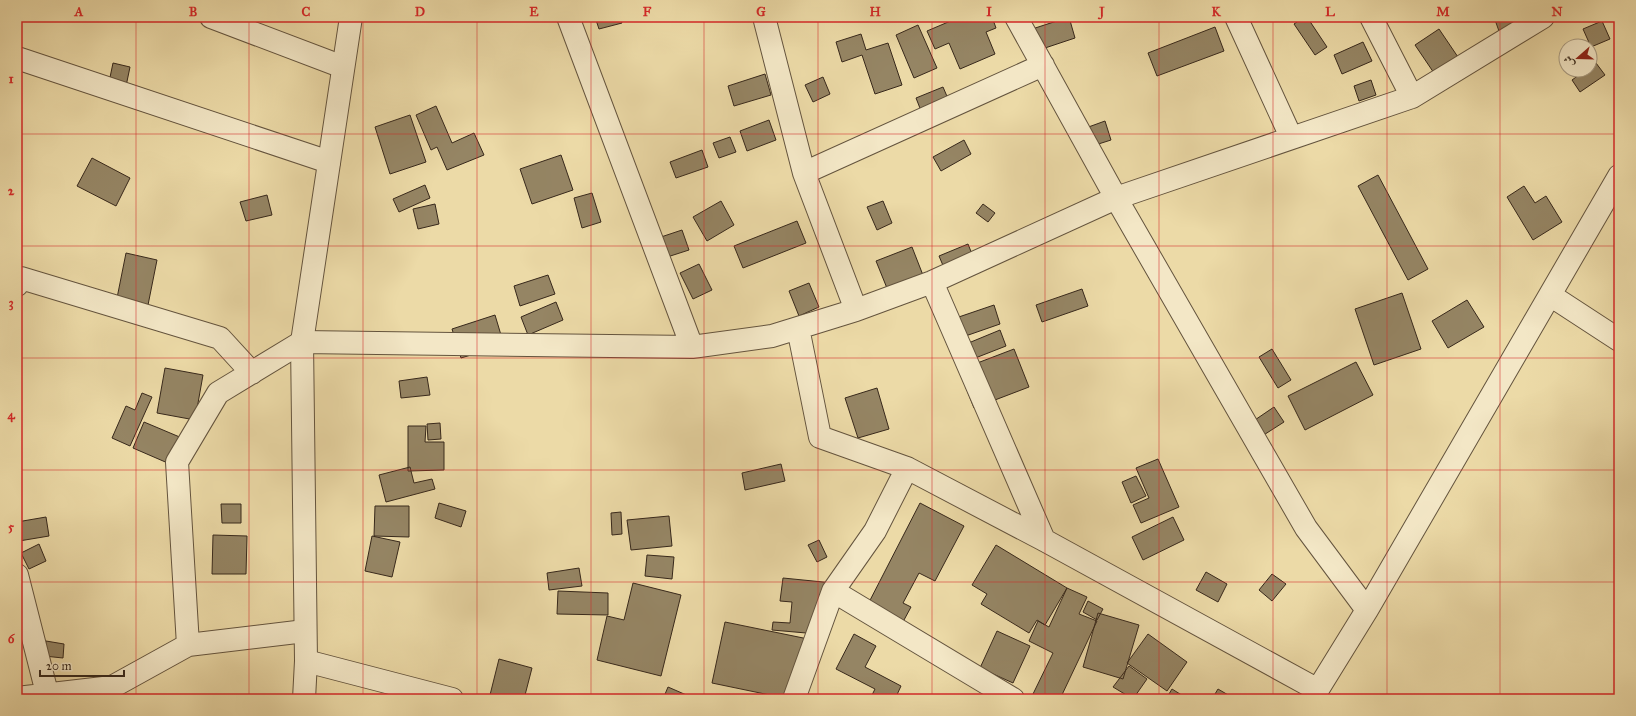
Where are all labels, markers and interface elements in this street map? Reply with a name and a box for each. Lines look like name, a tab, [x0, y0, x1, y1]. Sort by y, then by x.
text: A	[74, 4, 84, 20]
text: B	[189, 4, 198, 20]
text: C	[302, 4, 311, 20]
text: D	[415, 4, 425, 20]
text: E	[529, 4, 539, 20]
text: F	[643, 4, 652, 20]
text: G	[756, 4, 766, 20]
text: H	[869, 4, 881, 20]
text: I	[986, 4, 992, 20]
text: J	[1097, 4, 1105, 20]
text: K	[1211, 4, 1221, 20]
text: L	[1325, 4, 1335, 20]
text: M	[1436, 4, 1450, 20]
text: N	[1551, 4, 1563, 20]
north arrow	[1558, 38, 1598, 78]
text: ش	[1561, 54, 1577, 69]
text: 1	[8, 71, 14, 87]
text: 2	[8, 183, 15, 199]
text: 3	[8, 295, 14, 311]
text: 4	[7, 407, 15, 423]
text: 5	[8, 519, 15, 535]
text: 6	[8, 631, 16, 647]
scale bar	[40, 652, 124, 678]
text: 20 m	[46, 659, 72, 673]

